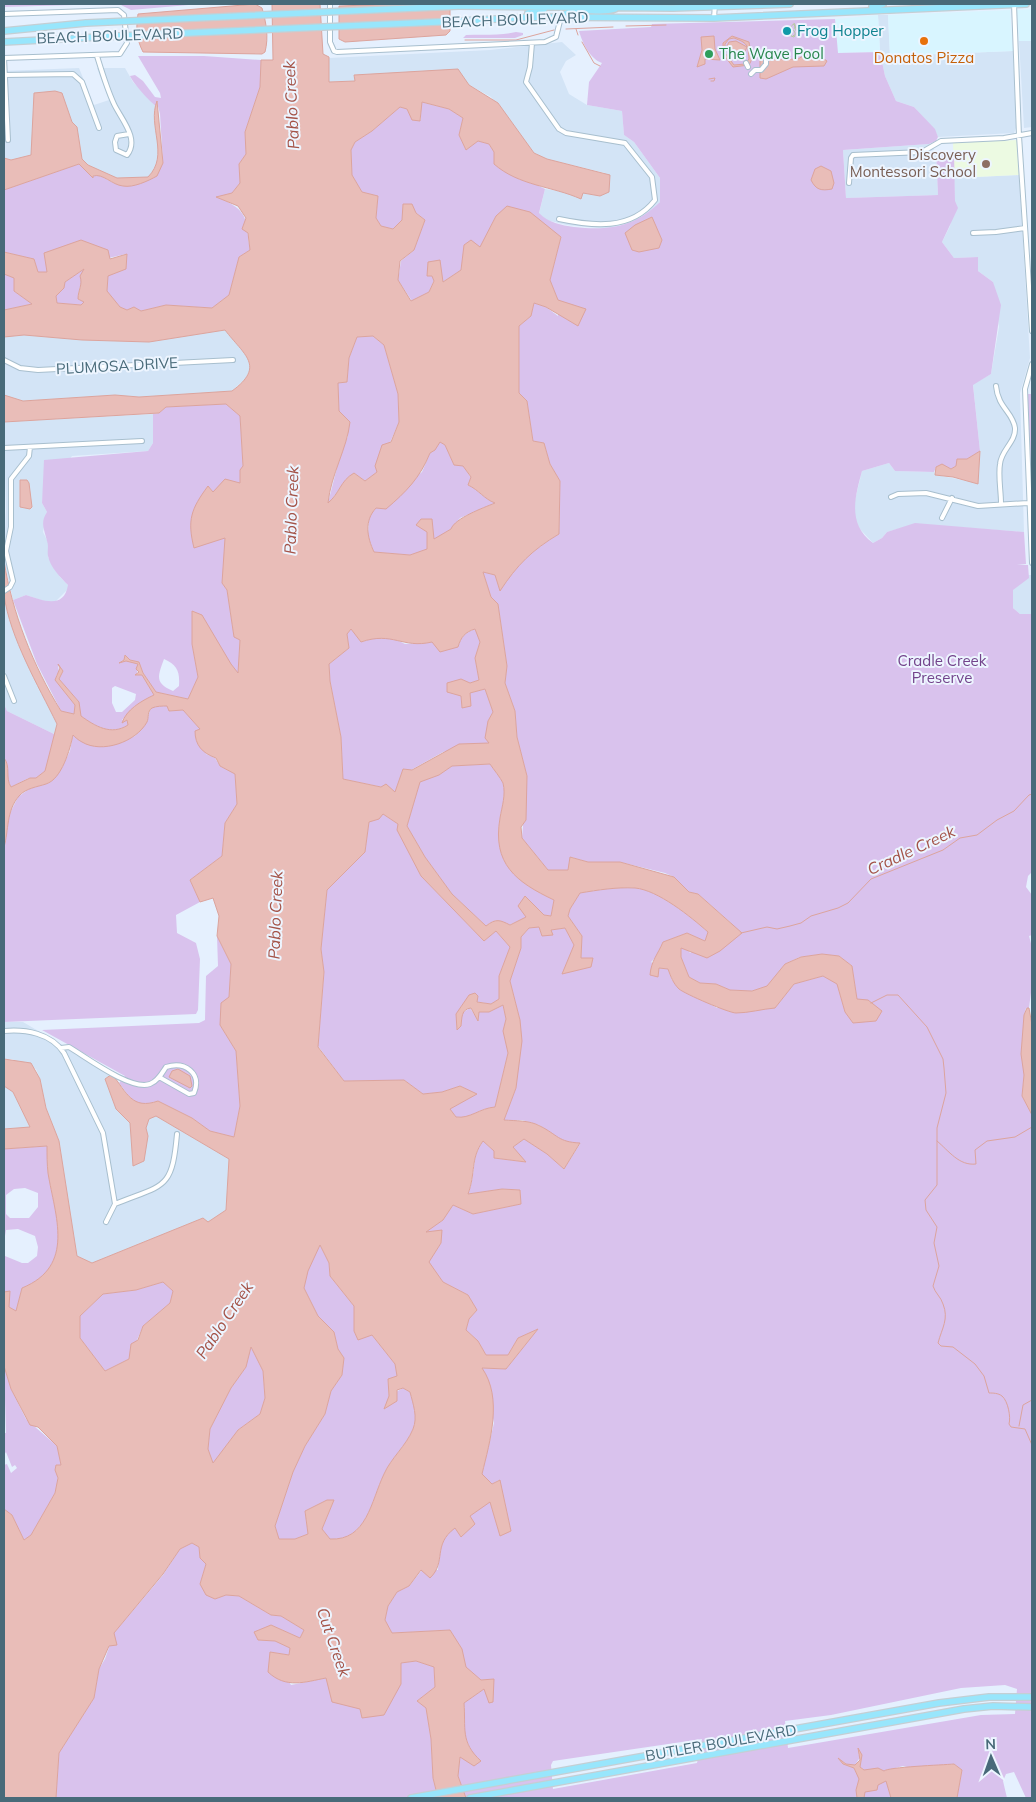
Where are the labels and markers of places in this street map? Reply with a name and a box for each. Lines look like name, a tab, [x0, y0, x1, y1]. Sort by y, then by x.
place label: Frog Hopper	[797, 21, 884, 40]
marker: Frog Hopper	[781, 25, 793, 37]
marker: Donatos Pizza	[918, 35, 930, 47]
place label: The Wave Pool	[719, 44, 824, 63]
marker: The Wave Pool	[703, 48, 715, 60]
place label: Donatos Pizza	[874, 48, 974, 67]
place label: Discovery Montessori School	[850, 145, 976, 181]
marker: Discovery Montessori School	[980, 158, 992, 170]

